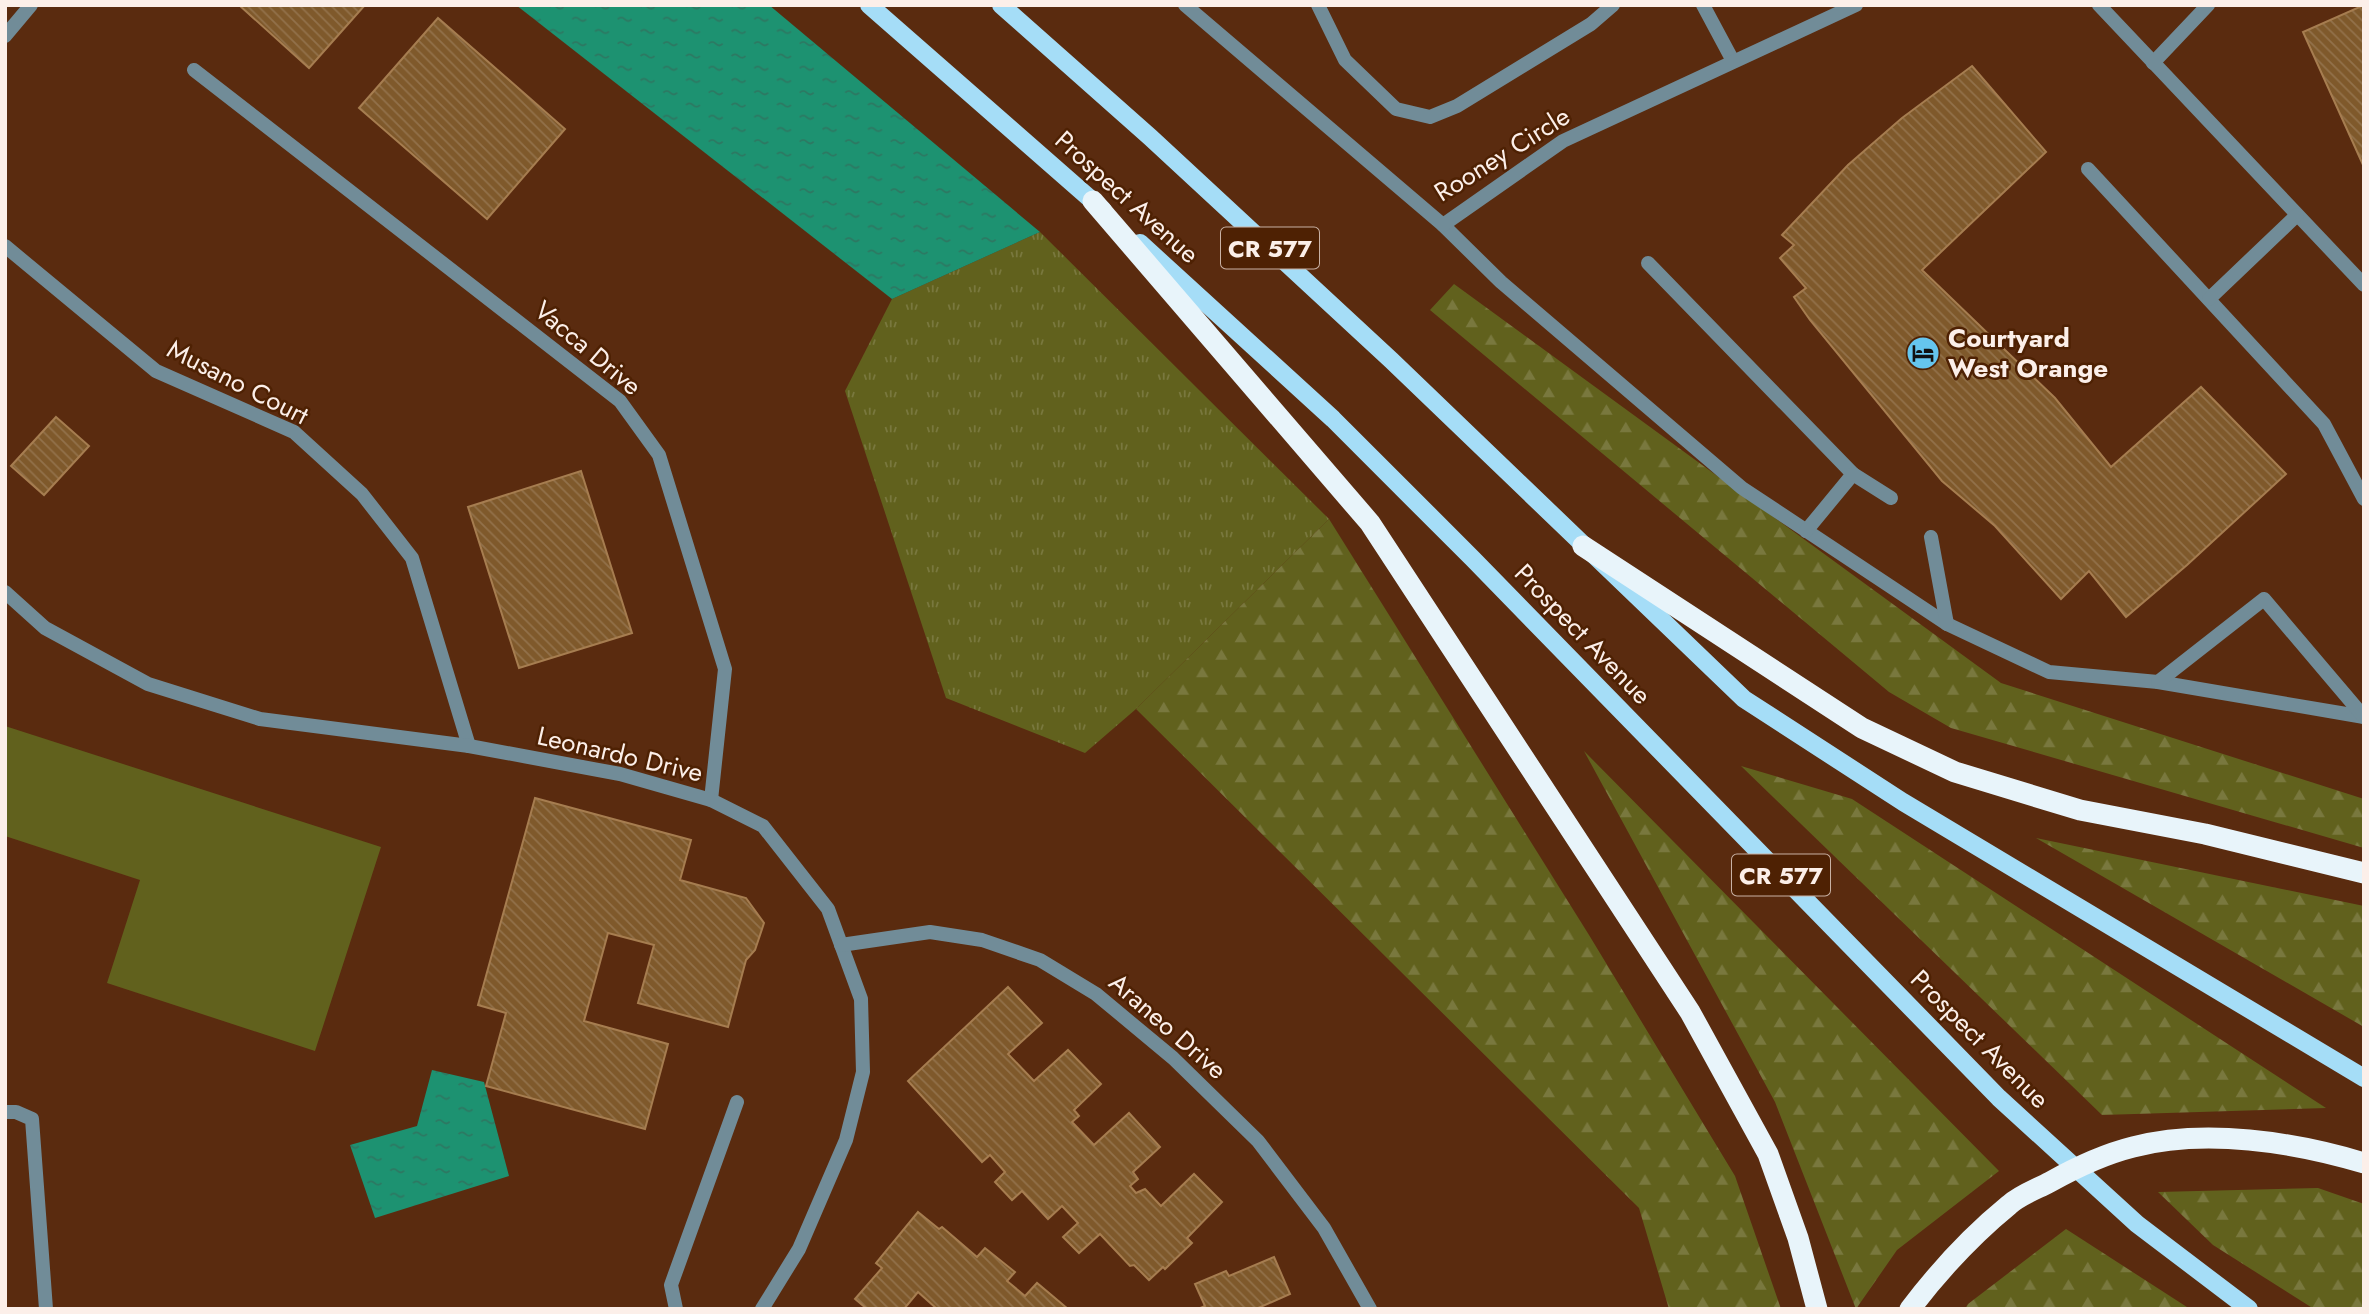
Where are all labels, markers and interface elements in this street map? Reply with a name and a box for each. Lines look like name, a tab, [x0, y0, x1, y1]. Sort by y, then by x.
street label: Rooney Circle	[1427, 97, 1577, 211]
street label: Prospect Avenue	[1046, 122, 1208, 272]
road number: CR 577	[1221, 228, 1319, 268]
street label: Vacca Drive	[526, 292, 650, 404]
place label: Courtyard West Orange	[1948, 319, 2108, 387]
street label: Musano Court	[161, 330, 316, 434]
hotel icon: Courtyard West Orange	[1904, 334, 1942, 372]
street label: Prospect Avenue	[1506, 555, 1660, 713]
street label: Leonardo Drive	[533, 716, 707, 792]
road number: CR 577	[1732, 854, 1830, 896]
street label: Prospect Avenue	[1902, 961, 2058, 1117]
street label: Araneo Drive	[1101, 964, 1235, 1088]

